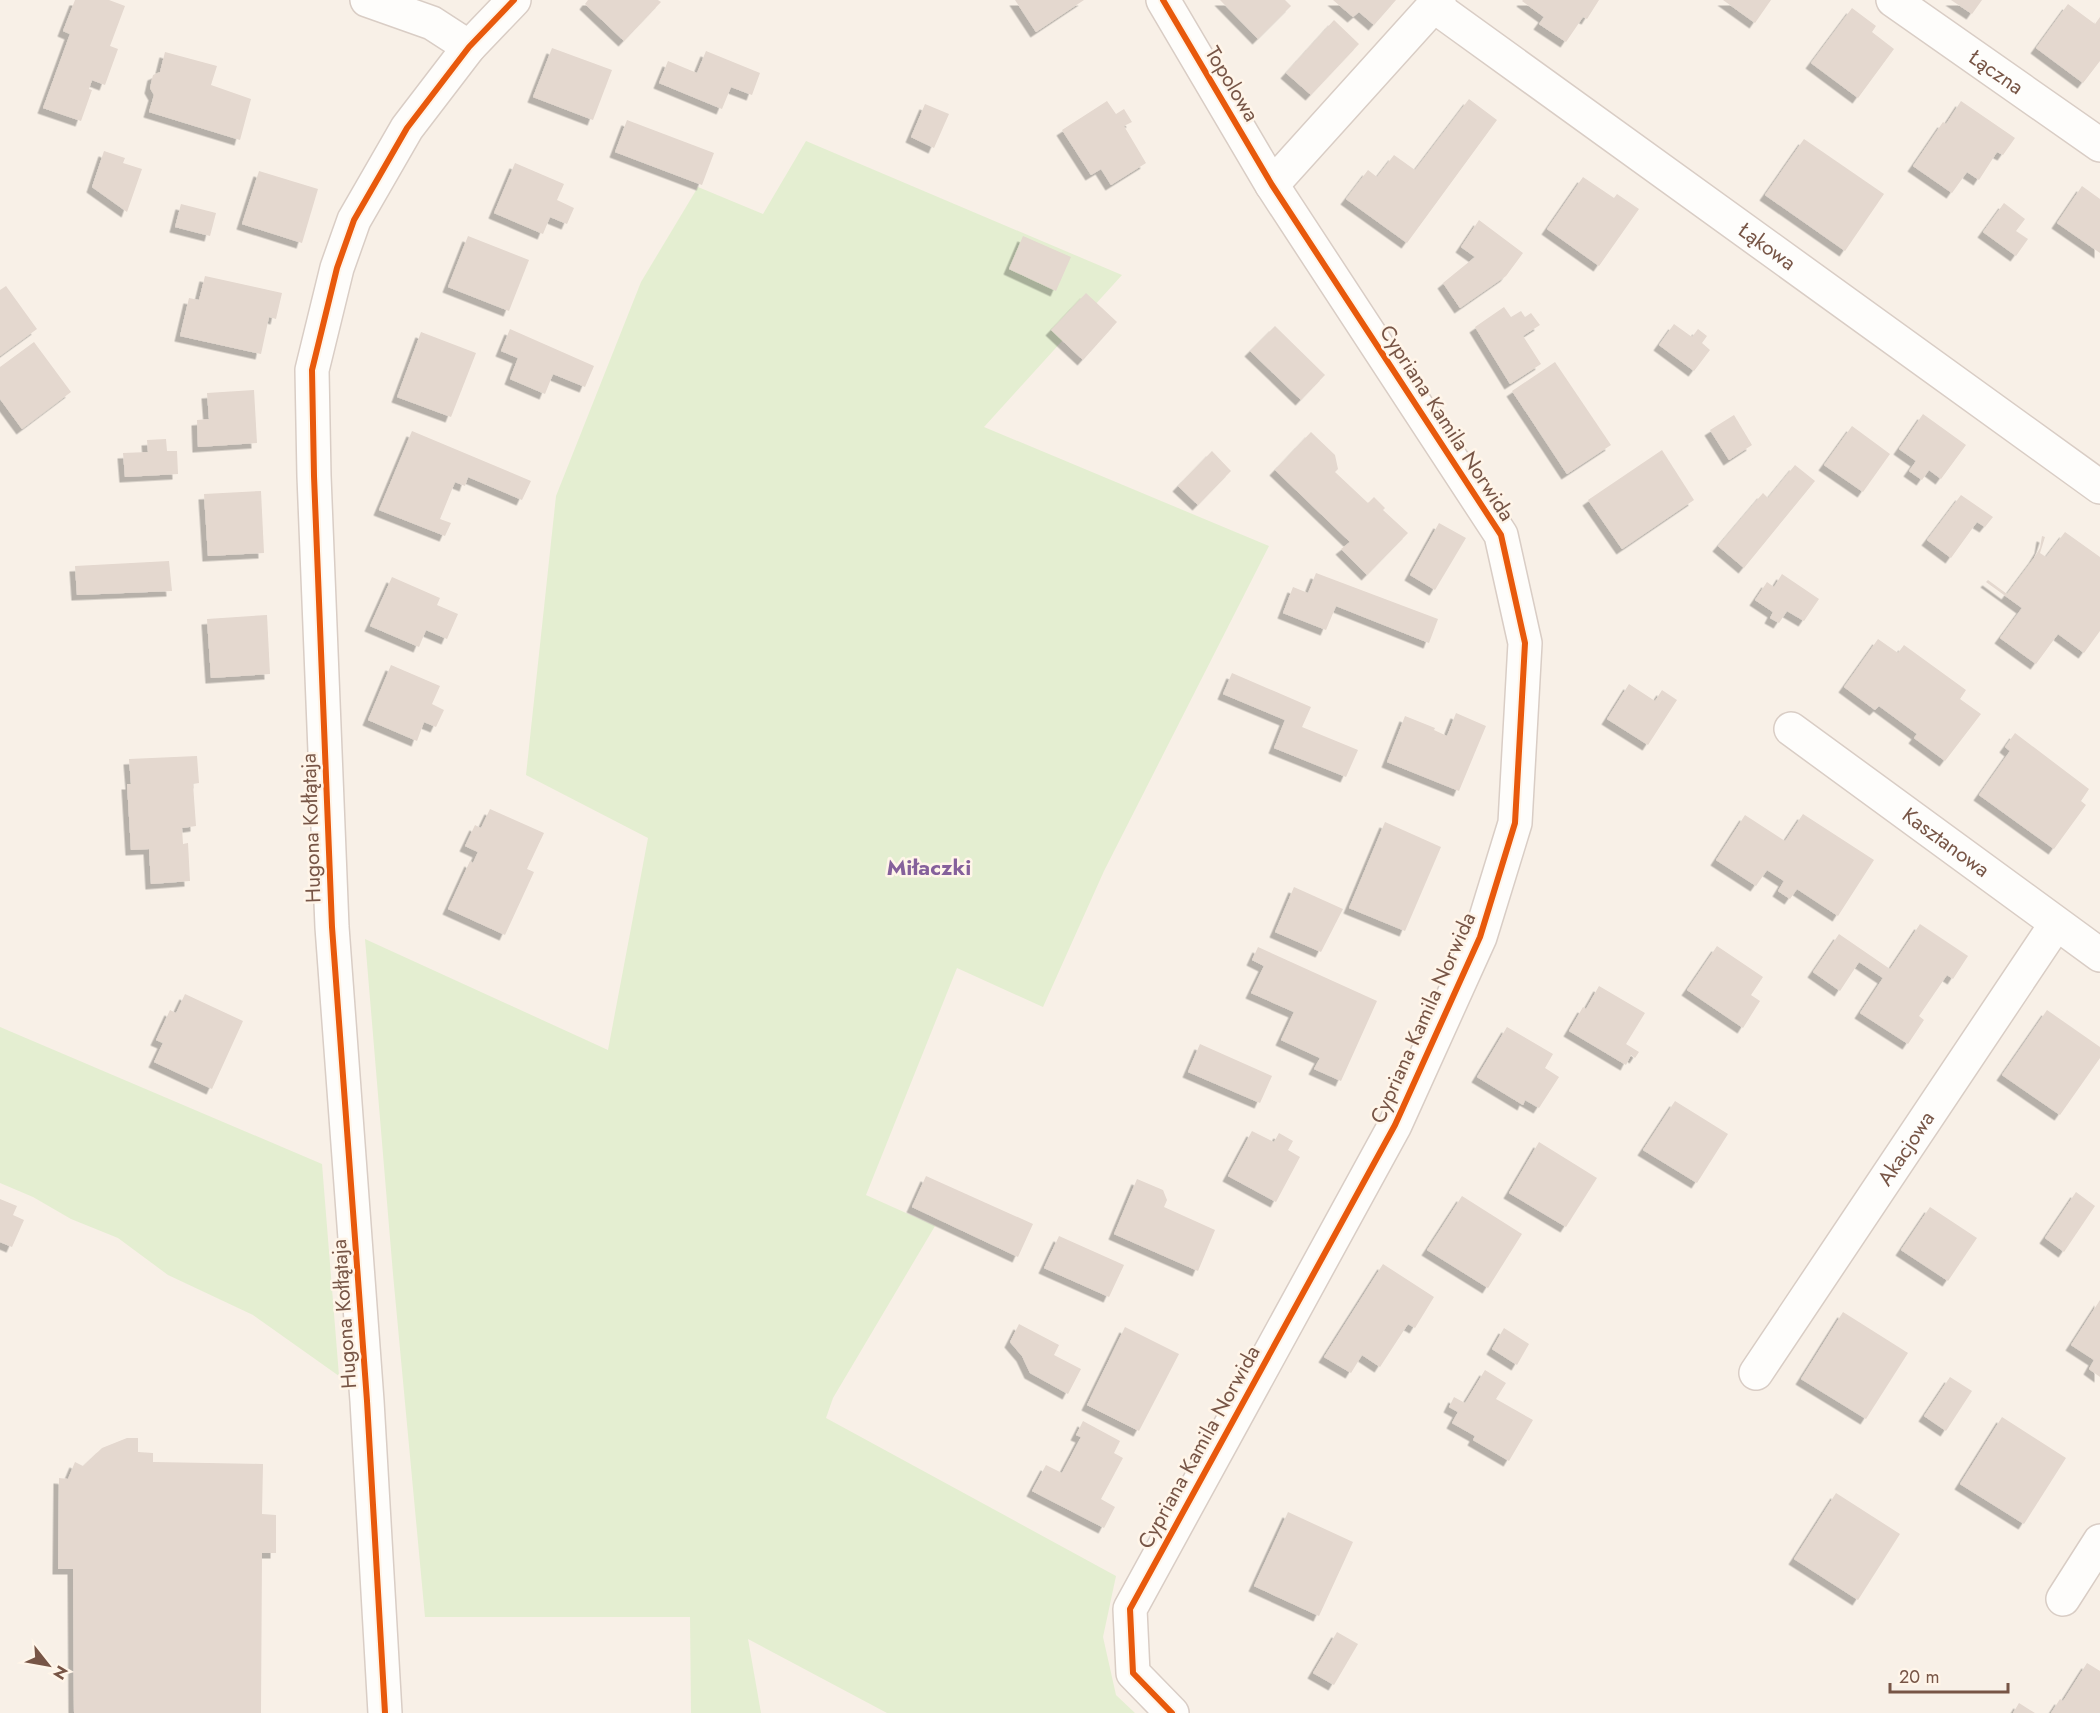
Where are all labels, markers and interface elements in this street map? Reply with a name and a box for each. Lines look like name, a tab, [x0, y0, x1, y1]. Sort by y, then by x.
street label: Topolowa	[1198, 41, 1266, 127]
street label: Łączna	[1962, 42, 2030, 102]
street label: Łąkowa	[1732, 215, 1802, 278]
street label: Cypriana Kamila Norwida	[1372, 319, 1522, 527]
street label: Hugona Kołłątaja	[293, 753, 329, 903]
street label: Kasztanowa	[1896, 800, 1996, 885]
district label: Miłaczki	[887, 851, 971, 883]
street label: Cypriana Kamila Norwida	[1363, 908, 1483, 1128]
street label: Akacjowa	[1870, 1105, 1942, 1192]
street label: Hugona Kołłątaja	[324, 1238, 364, 1390]
street label: Cypriana Kamila Norwida	[1131, 1340, 1267, 1554]
north arrow	[18, 1635, 78, 1695]
scale bar	[1890, 1656, 2008, 1694]
text: N	[47, 1661, 74, 1684]
text: 20 m	[1899, 1664, 1939, 1690]

